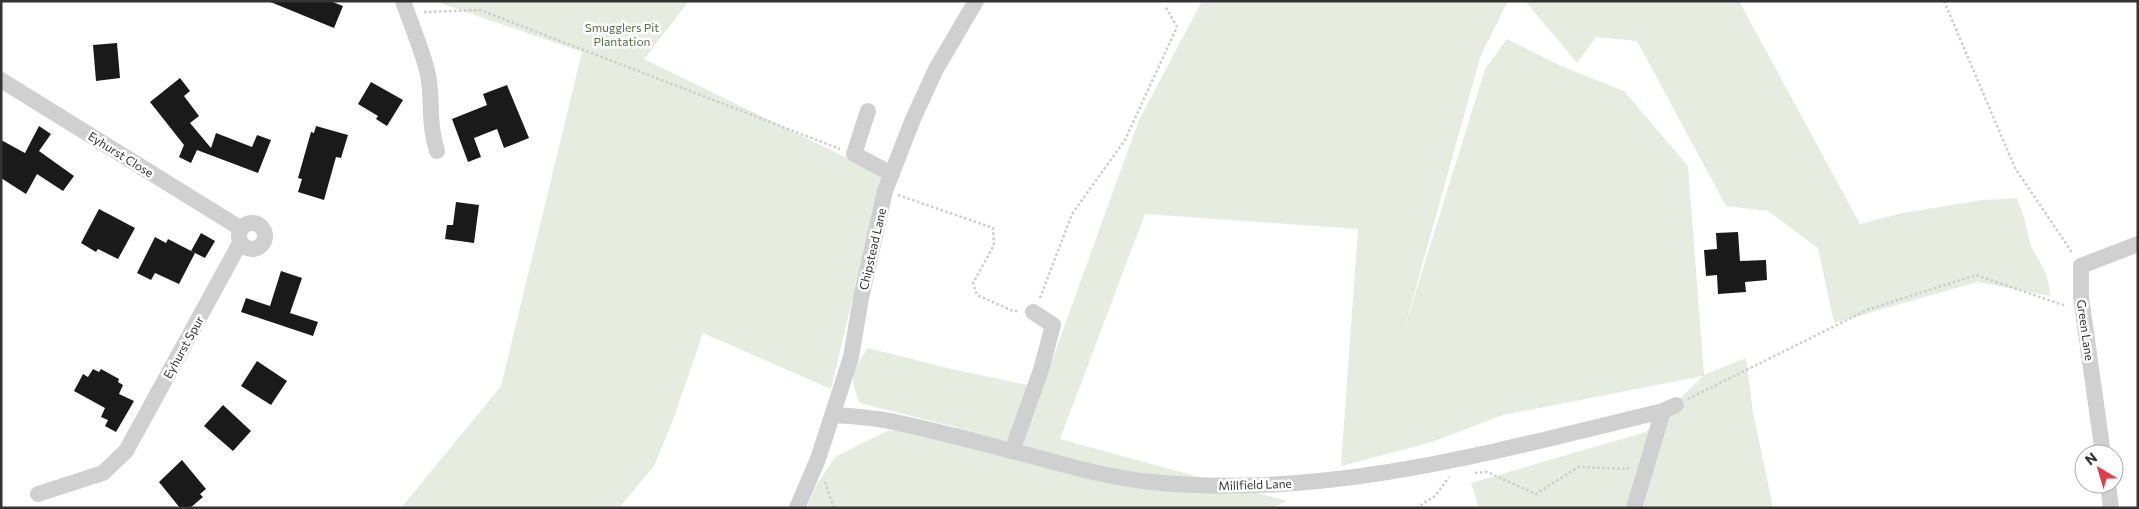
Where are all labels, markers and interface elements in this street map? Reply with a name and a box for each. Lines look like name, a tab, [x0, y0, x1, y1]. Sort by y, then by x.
park label: Smugglers Pit Plantation	[585, 20, 659, 48]
street label: Eyhurst Close	[86, 128, 156, 180]
street label: Chipstead Lane	[856, 207, 888, 291]
street label: Green Lane	[2075, 299, 2097, 361]
street label: Eyhurst Spur	[160, 313, 206, 381]
north arrow	[2074, 444, 2124, 494]
text: N	[2081, 448, 2100, 468]
street label: Millfield Lane	[1218, 476, 1292, 492]

